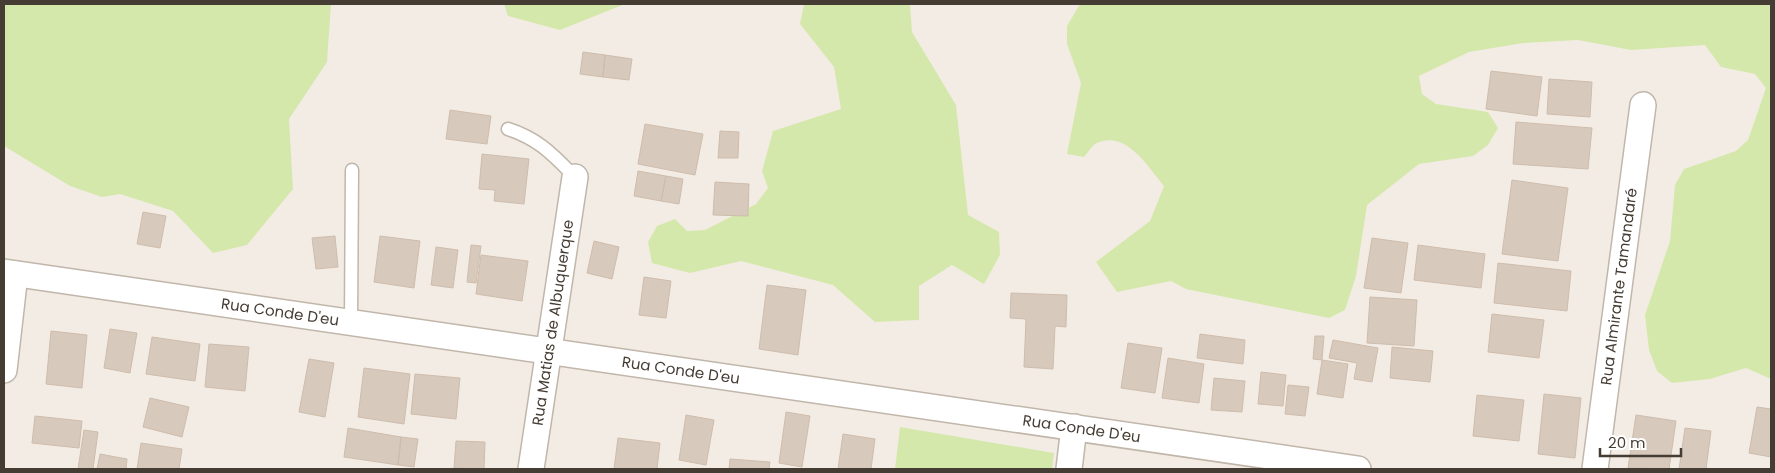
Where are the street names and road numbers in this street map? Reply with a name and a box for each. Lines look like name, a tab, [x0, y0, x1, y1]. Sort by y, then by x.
street label: Rua Almirante Tamandaré	[1595, 187, 1642, 386]
street label: Rua Matias de Albuquerque	[527, 218, 578, 427]
street label: Rua Conde D'eu	[220, 293, 341, 331]
street label: Rua Conde D'eu	[621, 351, 741, 389]
street label: Rua Conde D'eu	[1021, 409, 1142, 447]

